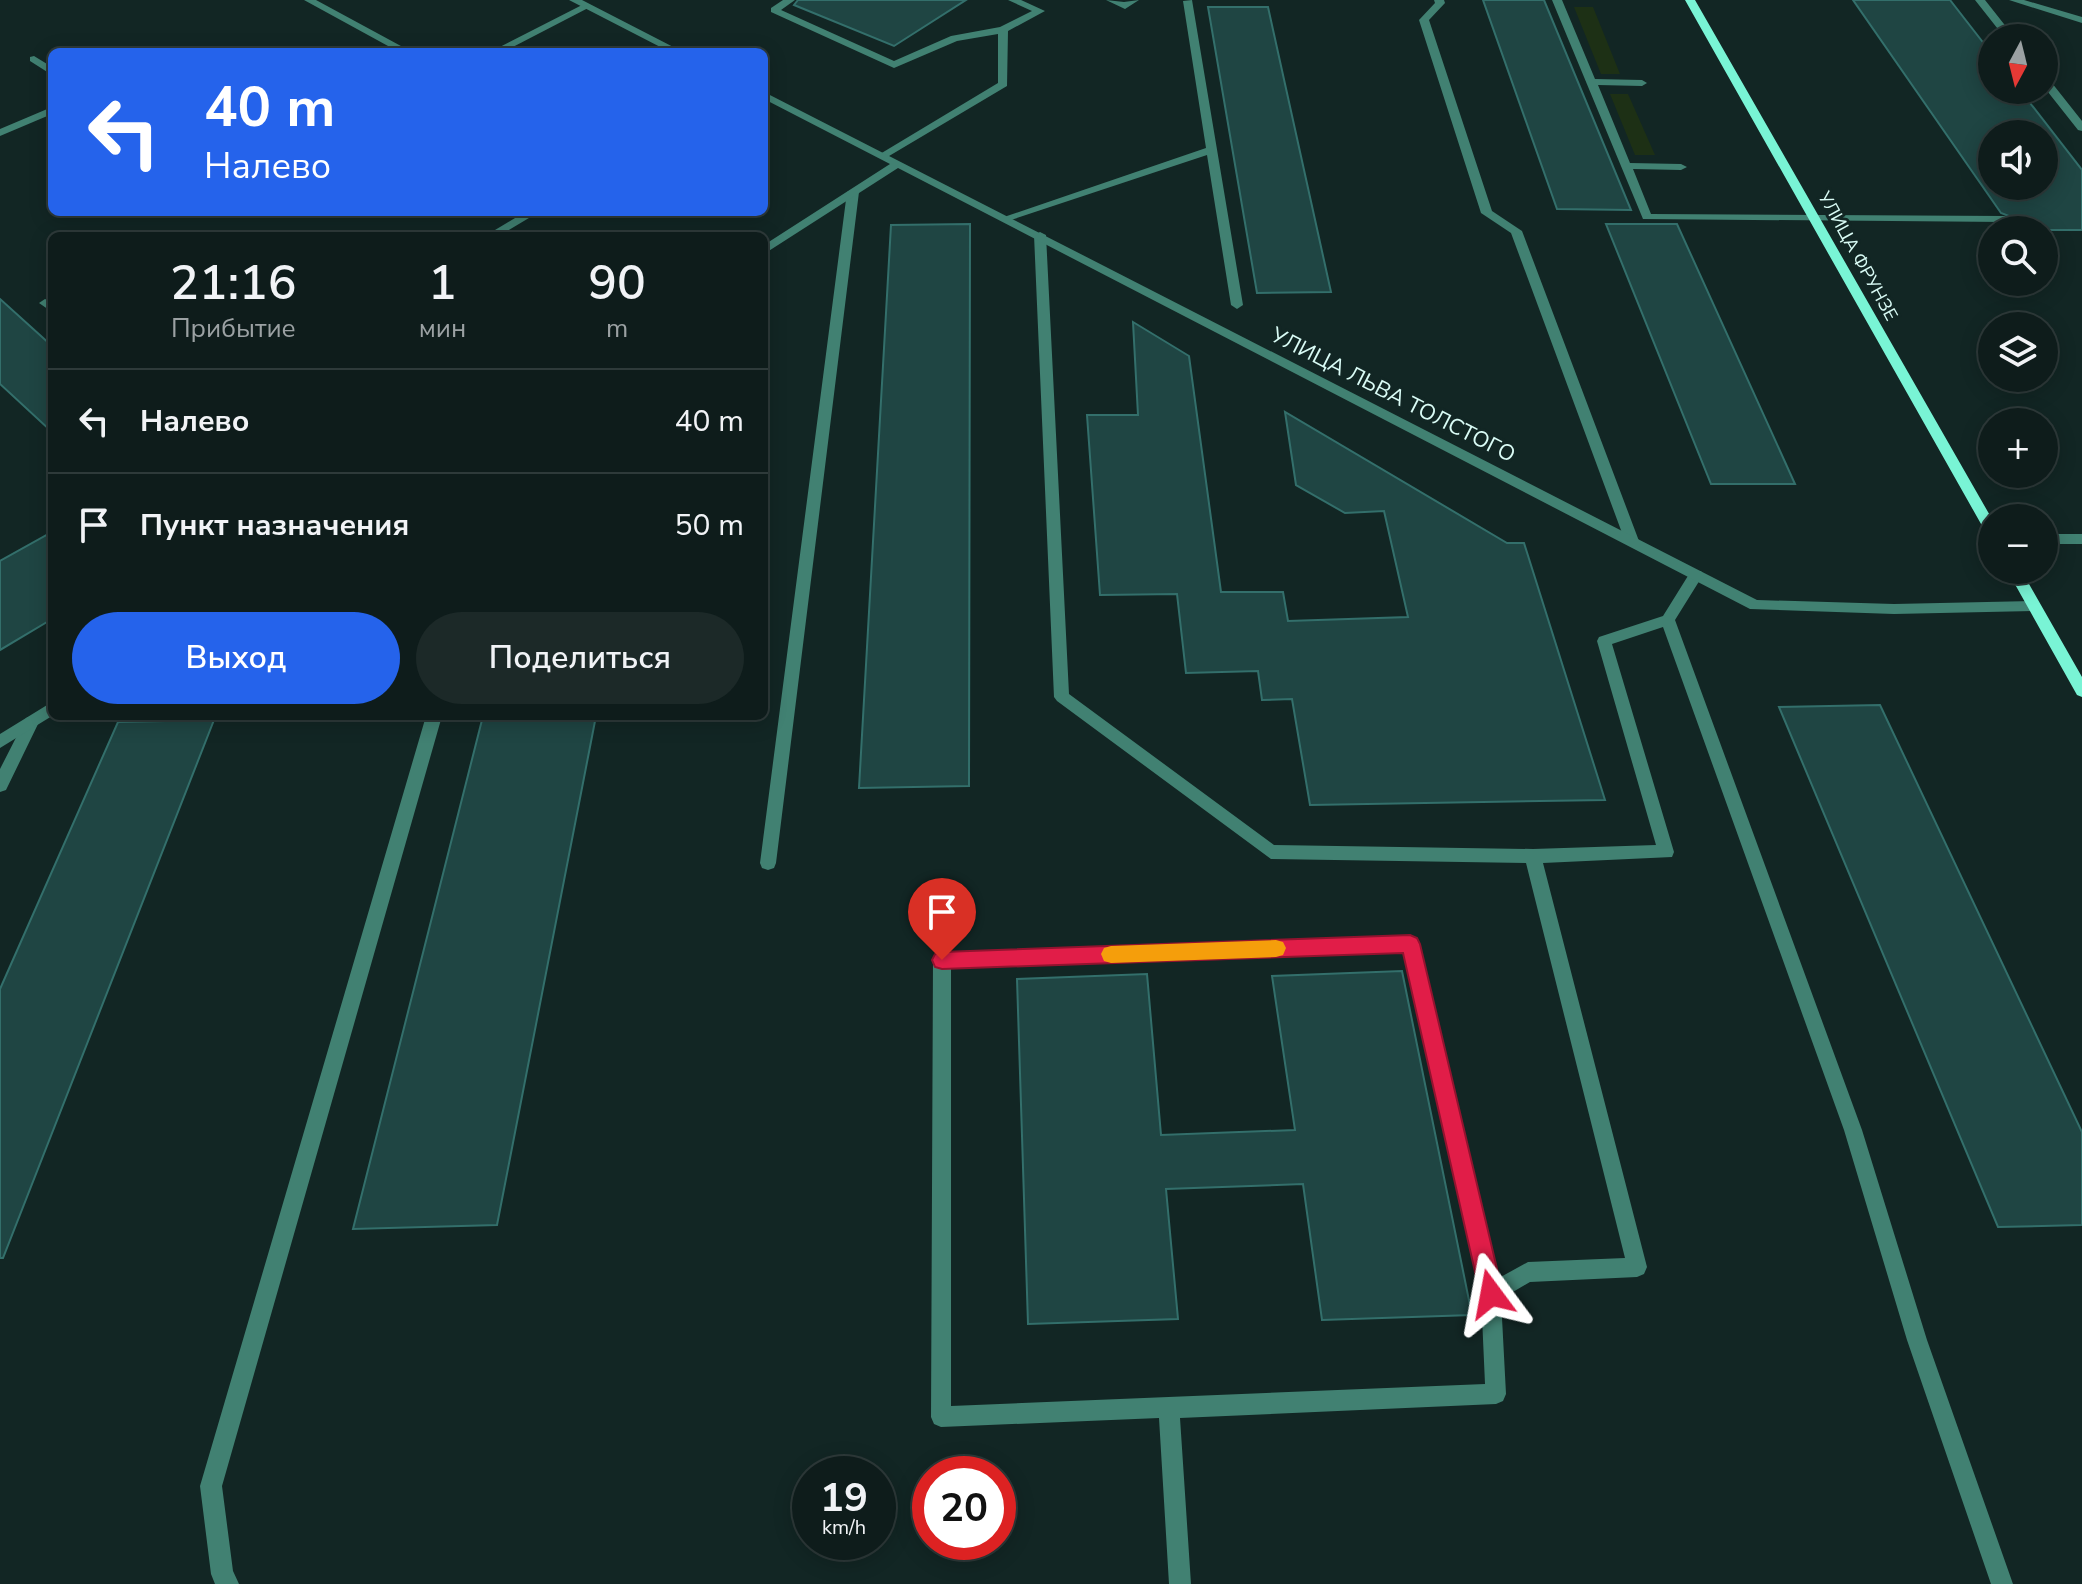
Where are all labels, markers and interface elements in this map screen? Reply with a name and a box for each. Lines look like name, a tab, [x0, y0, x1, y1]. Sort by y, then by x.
north arrow	[1978, 24, 2058, 104]
map controls	[1978, 24, 2058, 584]
text: 40 m	[204, 69, 335, 146]
icon: left	[72, 80, 176, 184]
button: sound	[1978, 120, 2058, 200]
text: Налево	[204, 142, 331, 191]
street label: УЛИЦА ФРУНЗЕ	[1812, 186, 1903, 325]
button: search	[1978, 216, 2058, 296]
text: 21:16	[170, 250, 297, 316]
text: 1	[428, 250, 457, 316]
text: 90	[588, 250, 646, 316]
text: Прибытие	[171, 311, 296, 346]
text: мин	[419, 311, 466, 346]
text: m	[606, 311, 628, 346]
button: layers	[1978, 312, 2058, 392]
street label: УЛИЦА ЛЬВА ТОЛСТОГО	[1265, 320, 1520, 470]
icon: left	[72, 399, 116, 443]
text: Налево	[140, 401, 249, 442]
text: 40 m	[675, 401, 744, 442]
button: +	[1978, 408, 2058, 488]
icon: arrive	[72, 503, 116, 547]
button: −	[1978, 504, 2058, 584]
text: Пункт назначения	[140, 505, 409, 546]
text: 50 m	[675, 505, 744, 546]
button: Выход	[72, 612, 400, 704]
button: Поделиться	[416, 612, 744, 704]
pin	[908, 878, 976, 960]
icon: arrive	[920, 890, 964, 934]
position arrow	[1449, 1252, 1533, 1336]
speed limit sign: 20	[912, 1456, 1016, 1560]
text: 19	[820, 1471, 868, 1525]
text: km/h	[822, 1514, 866, 1541]

